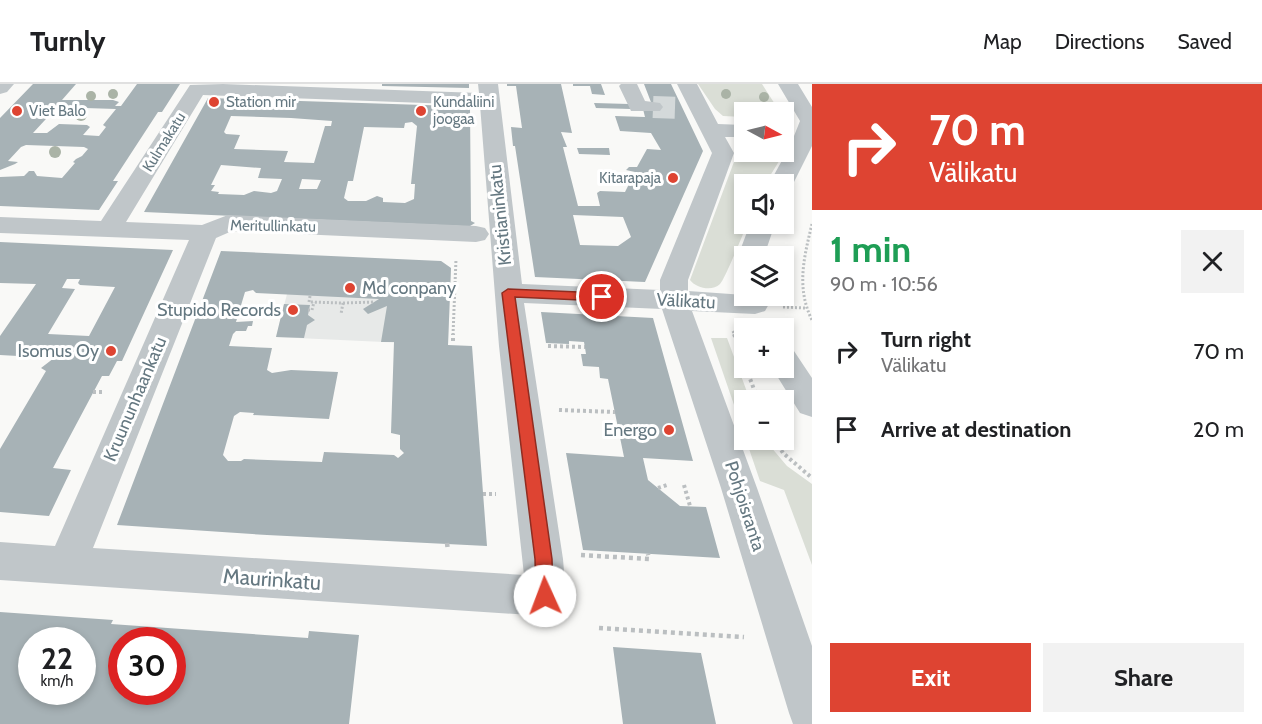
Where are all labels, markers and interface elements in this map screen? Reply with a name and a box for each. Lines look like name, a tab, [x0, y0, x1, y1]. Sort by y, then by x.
text: Turnly	[30, 24, 106, 58]
text: Map	[983, 29, 1022, 54]
text: Directions	[1055, 29, 1144, 54]
text: Saved	[1177, 29, 1232, 54]
place label: Station mir	[226, 93, 296, 111]
place label: Kundaliini joogaa	[432, 93, 494, 128]
marker: Station mir	[207, 95, 221, 109]
place label: Viet Balo	[29, 102, 86, 120]
north arrow	[734, 102, 794, 162]
map controls	[734, 102, 794, 450]
marker: Viet Balo	[10, 104, 24, 118]
marker: Kundaliini joogaa	[414, 104, 428, 118]
text: 70 m	[929, 104, 1026, 156]
icon: right	[830, 108, 908, 186]
street label: Kulmakatu	[139, 109, 189, 175]
text: Välikatu	[929, 156, 1017, 189]
street label: Kristianinkatu	[484, 163, 516, 267]
place label: Kitarapaja	[599, 169, 662, 187]
marker: Kitarapaja	[666, 171, 680, 185]
button: sound	[734, 174, 794, 234]
street label: Meritullinkatu	[230, 216, 316, 236]
text: 1 min	[830, 227, 911, 271]
button: close	[1181, 230, 1244, 293]
button: layers	[734, 246, 794, 306]
pin	[576, 271, 627, 322]
text: 90 m · 10:56	[830, 272, 938, 296]
place label: Md conpany	[362, 277, 456, 299]
icon: arrive	[585, 280, 618, 313]
marker: Md conpany	[343, 281, 357, 295]
street label: Välikatu	[656, 288, 716, 314]
place label: Stupido Records	[157, 299, 281, 321]
marker: Stupido Records	[286, 303, 300, 317]
button: +	[734, 318, 794, 378]
text: Turn right	[881, 326, 971, 353]
street label: Kruununhaankatu	[99, 333, 171, 465]
icon: right	[830, 335, 863, 368]
text: 70 m	[1194, 338, 1244, 365]
place label: Isomus Oy	[18, 340, 99, 362]
marker: Isomus Oy	[104, 344, 118, 358]
text: Välikatu	[881, 353, 946, 377]
button: −	[734, 390, 794, 450]
icon: arrive	[830, 413, 863, 446]
text: Arrive at destination	[881, 416, 1071, 443]
text: 20 m	[1193, 416, 1244, 443]
place label: Energo	[603, 419, 657, 441]
marker: Energo	[662, 423, 676, 437]
street label: Pohjoisranta	[720, 458, 770, 554]
street label: Maurinkatu	[222, 563, 322, 595]
position arrow	[513, 564, 577, 628]
speed limit sign: 30	[108, 627, 186, 705]
text: 22	[41, 640, 73, 677]
button: Exit	[830, 643, 1031, 712]
button: Share	[1043, 643, 1244, 712]
text: km/h	[41, 672, 73, 690]

